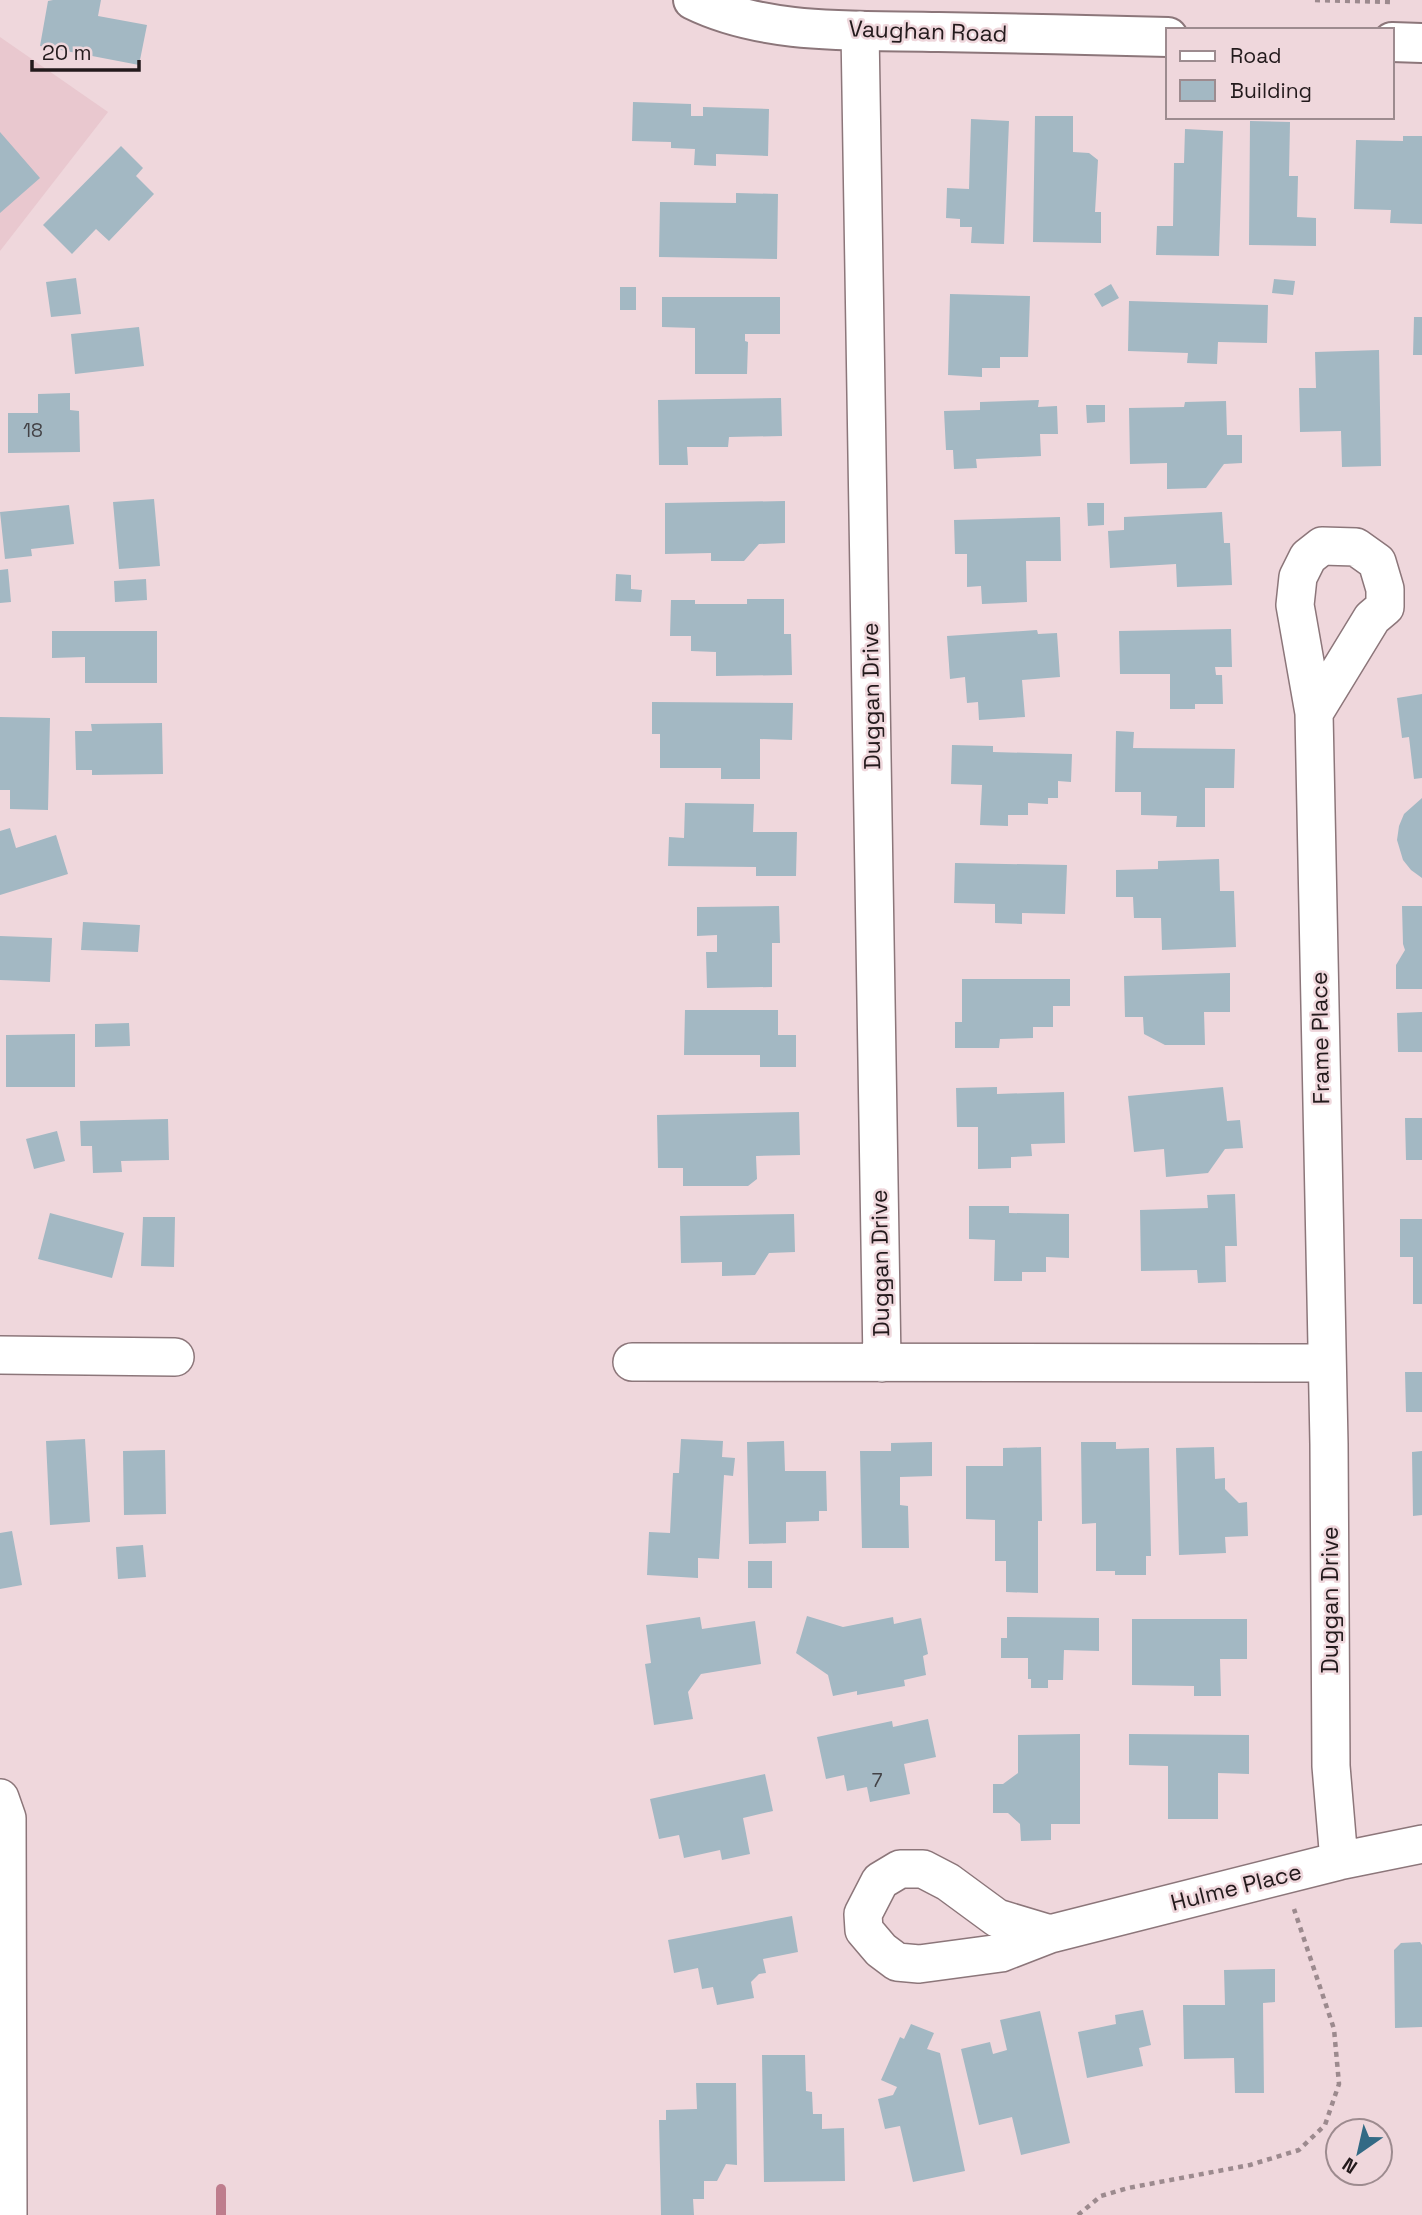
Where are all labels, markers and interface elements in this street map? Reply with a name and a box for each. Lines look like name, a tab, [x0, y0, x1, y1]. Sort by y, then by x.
street label: Vaughan Road	[848, 13, 1008, 49]
scale bar	[32, 28, 138, 72]
legend	[1166, 28, 1394, 119]
text: 20 m	[42, 39, 92, 66]
text: Road	[1230, 42, 1282, 69]
text: Building	[1230, 77, 1312, 104]
house number: 18	[23, 418, 43, 443]
street label: Duggan Drive	[855, 622, 887, 770]
street label: Frame Place	[1304, 971, 1336, 1105]
street label: Duggan Drive	[864, 1189, 896, 1337]
street label: Duggan Drive	[1315, 1526, 1345, 1674]
house number: 7	[872, 1768, 883, 1793]
street label: Hulme Place	[1167, 1856, 1305, 1918]
north arrow	[1324, 2117, 1394, 2187]
text: N	[1338, 2152, 1362, 2180]

